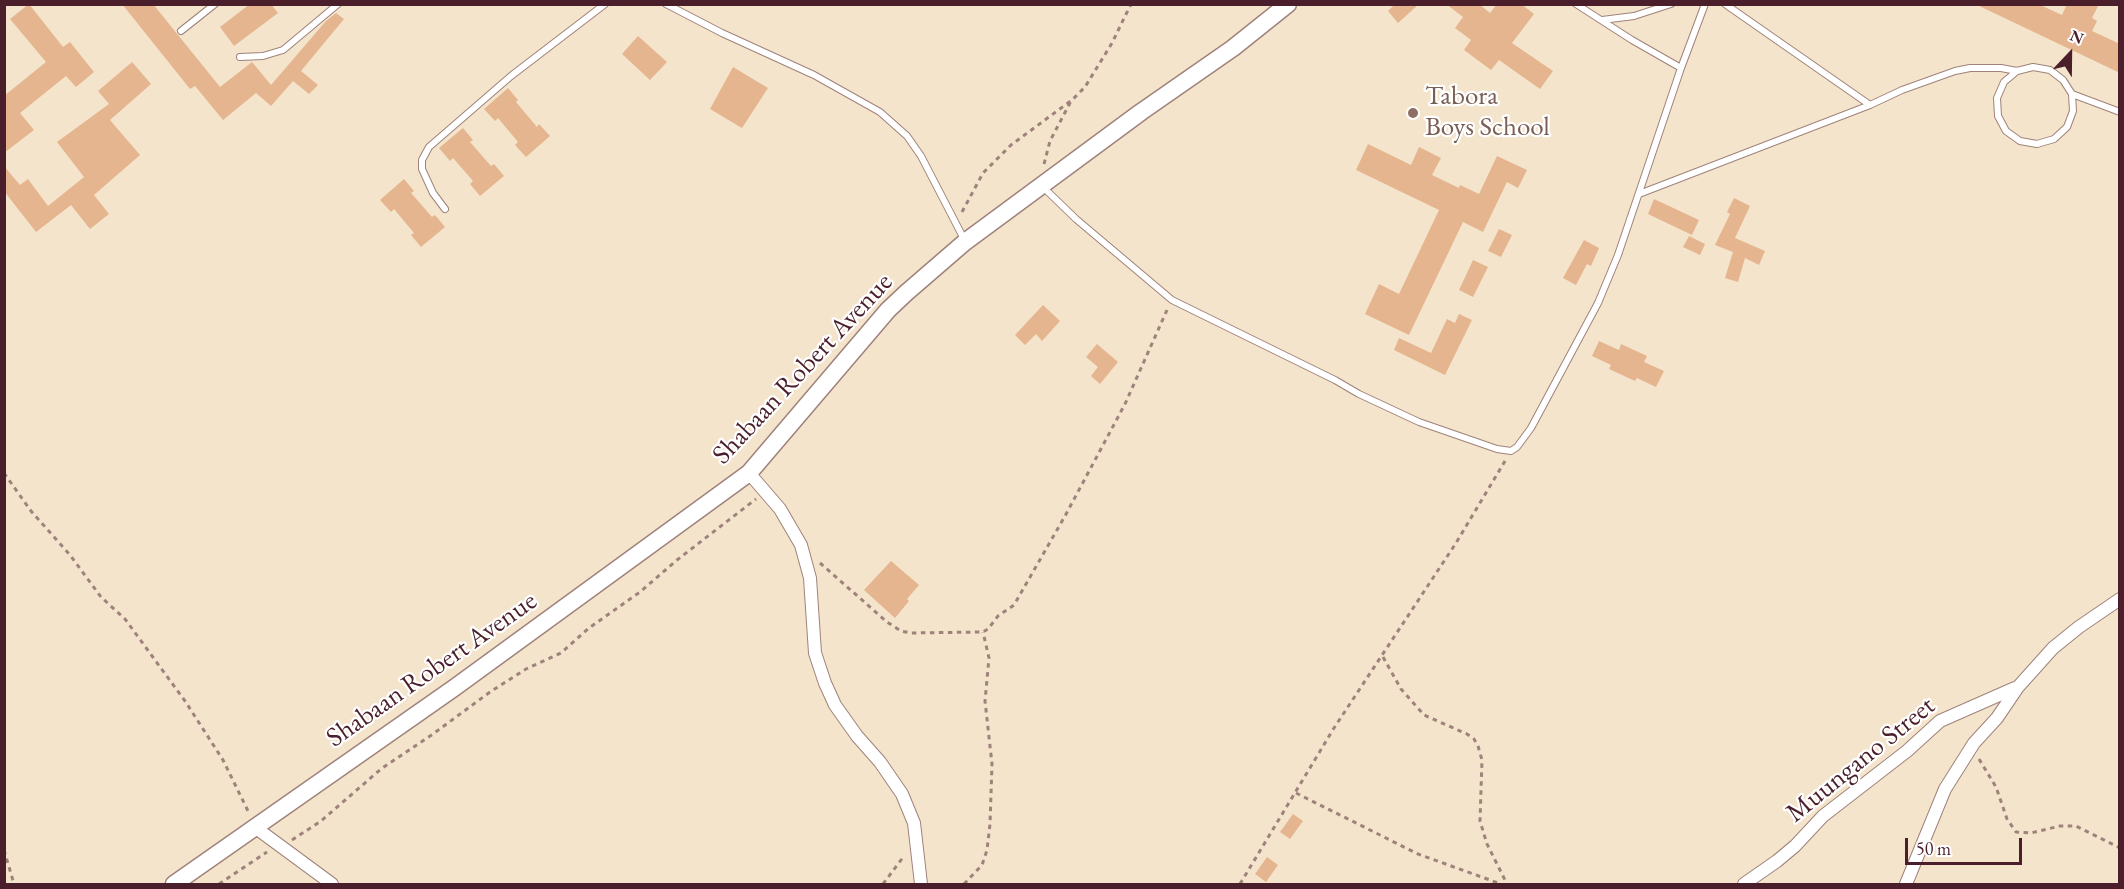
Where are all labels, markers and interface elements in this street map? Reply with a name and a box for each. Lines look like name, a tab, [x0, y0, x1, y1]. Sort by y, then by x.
north arrow	[2040, 24, 2100, 84]
text: N	[2067, 25, 2087, 49]
place label: Tabora Boys School	[1425, 81, 1550, 144]
marker: Tabora Boys School	[1406, 106, 1420, 120]
street label: Shabaan Robert Avenue	[706, 267, 900, 471]
street label: Shabaan Robert Avenue	[321, 585, 543, 755]
street label: Muungano Street	[1780, 690, 1942, 830]
scale bar	[1908, 826, 2025, 864]
text: 50 m	[1916, 837, 1951, 860]

